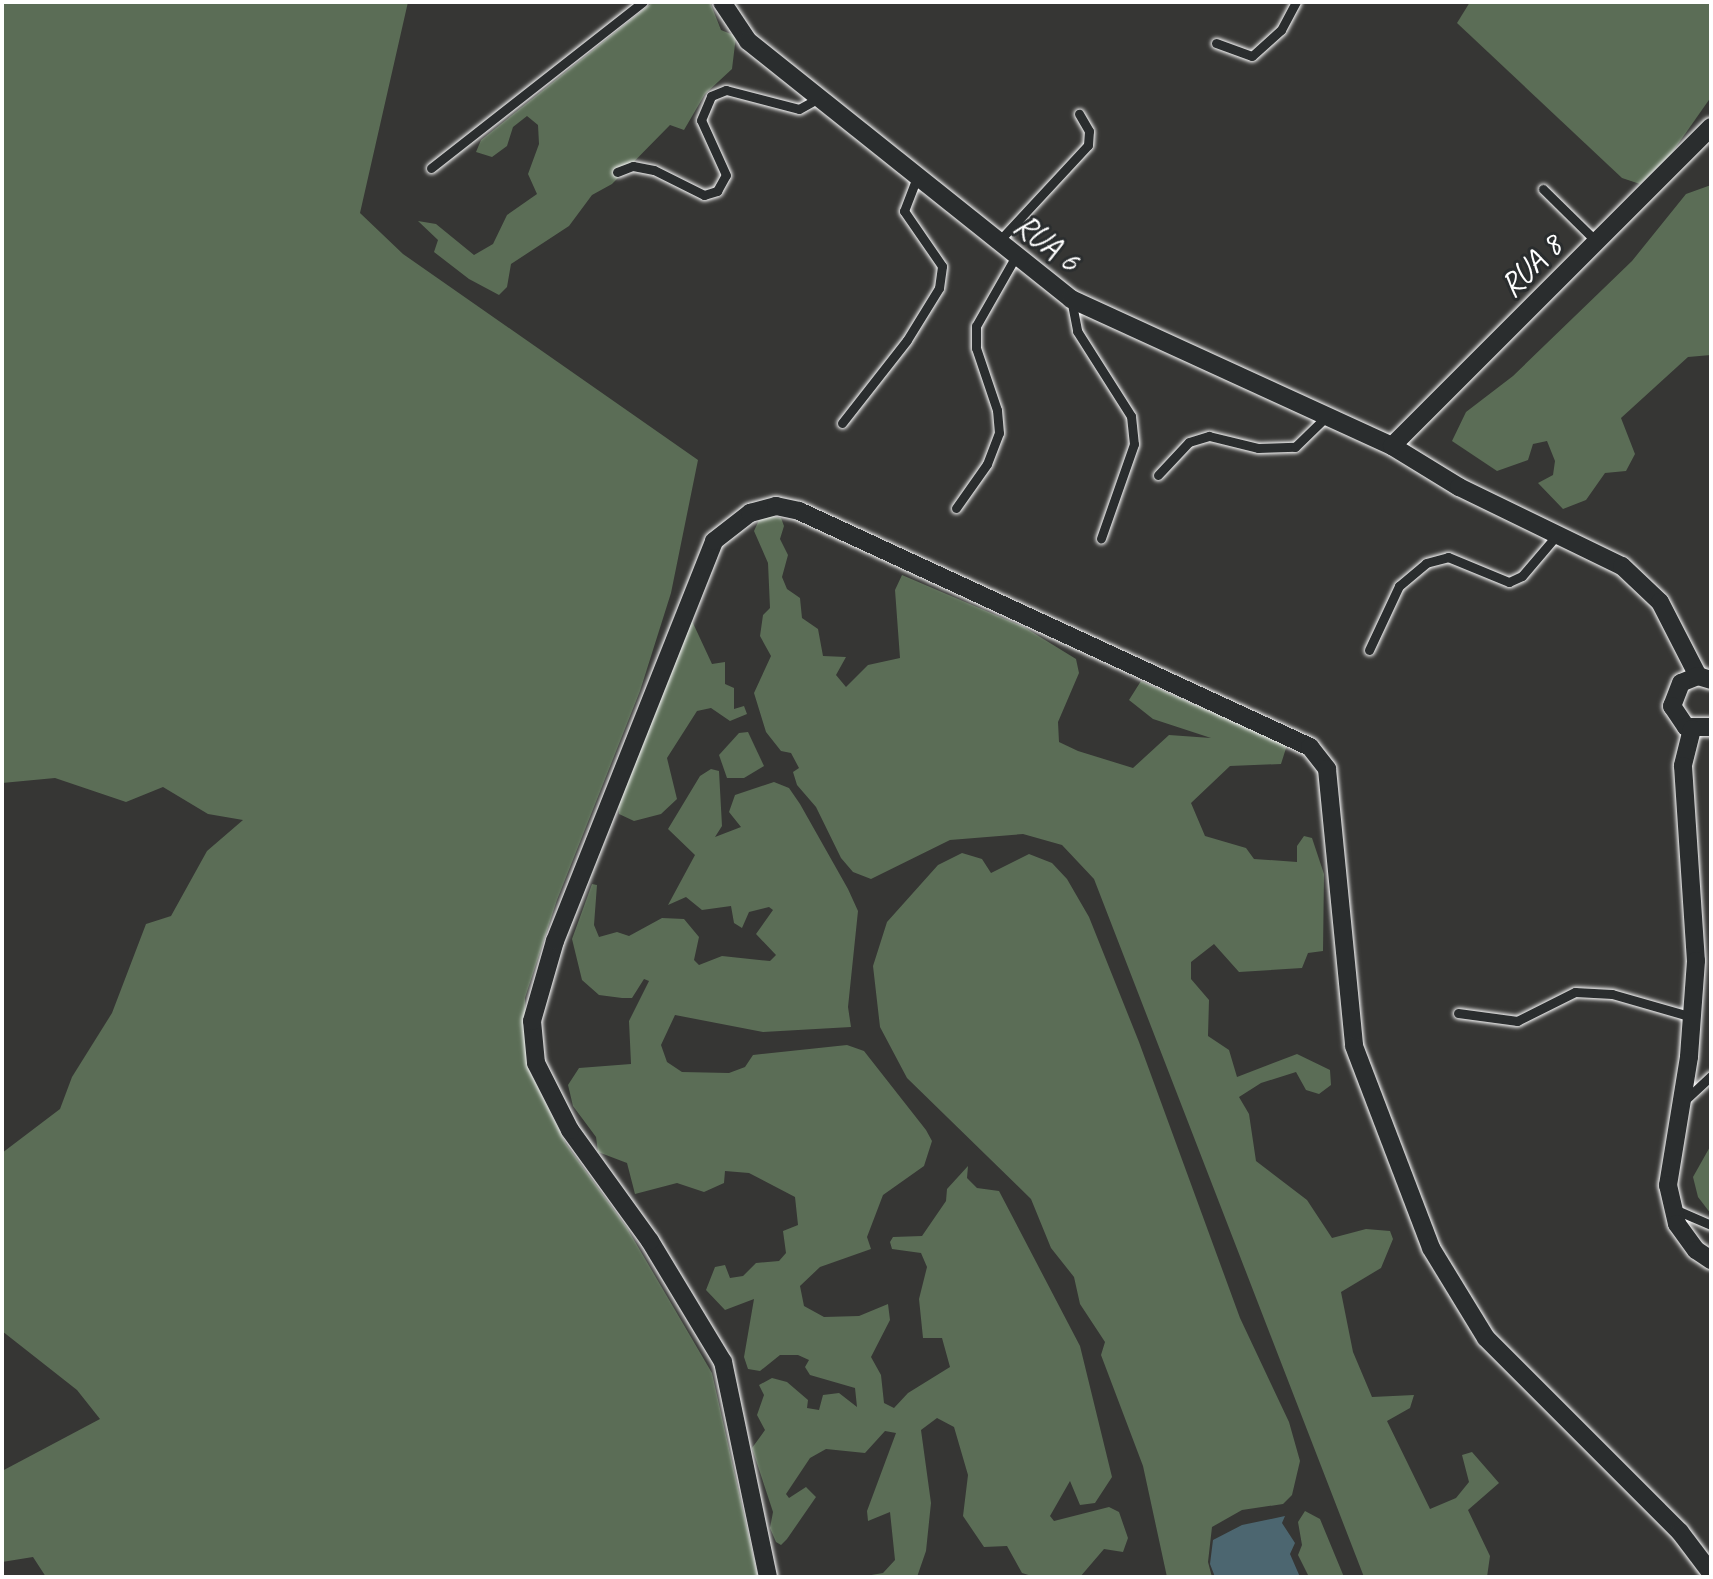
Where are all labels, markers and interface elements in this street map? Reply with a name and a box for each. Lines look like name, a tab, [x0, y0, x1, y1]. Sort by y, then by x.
street label: RUA 6	[1006, 205, 1088, 281]
street label: RUA 8	[1491, 226, 1571, 306]

